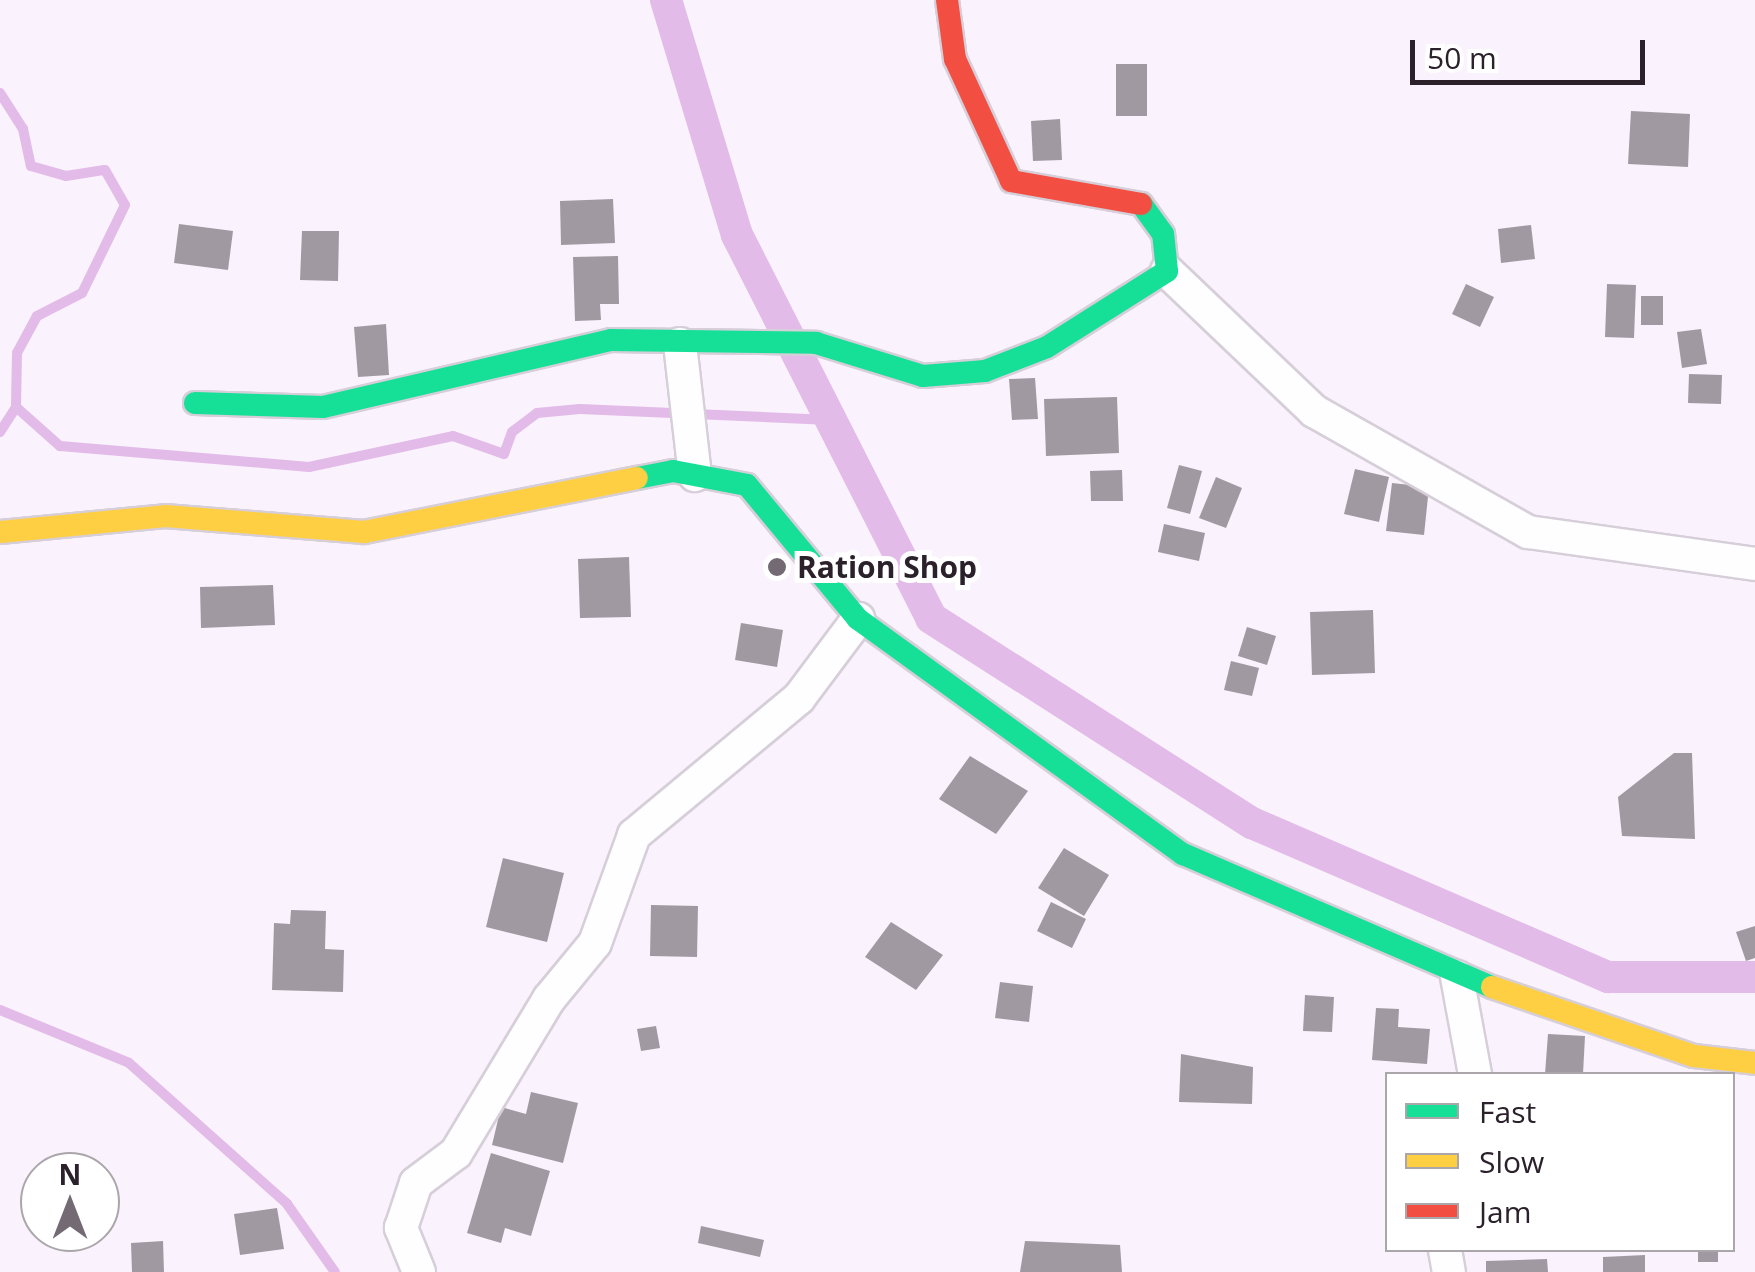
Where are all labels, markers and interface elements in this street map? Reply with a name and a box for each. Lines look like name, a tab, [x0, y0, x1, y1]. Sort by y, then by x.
scale bar	[1415, 20, 1650, 82]
text: 50 m	[1427, 37, 1497, 78]
place label: Ration Shop	[797, 549, 977, 585]
marker: Ration Shop	[766, 556, 788, 578]
legend	[1385, 1072, 1735, 1252]
text: Fast	[1479, 1091, 1536, 1132]
text: Slow	[1479, 1141, 1544, 1182]
north arrow	[20, 1152, 120, 1252]
text: N	[59, 1155, 81, 1193]
text: Jam	[1479, 1191, 1532, 1232]

